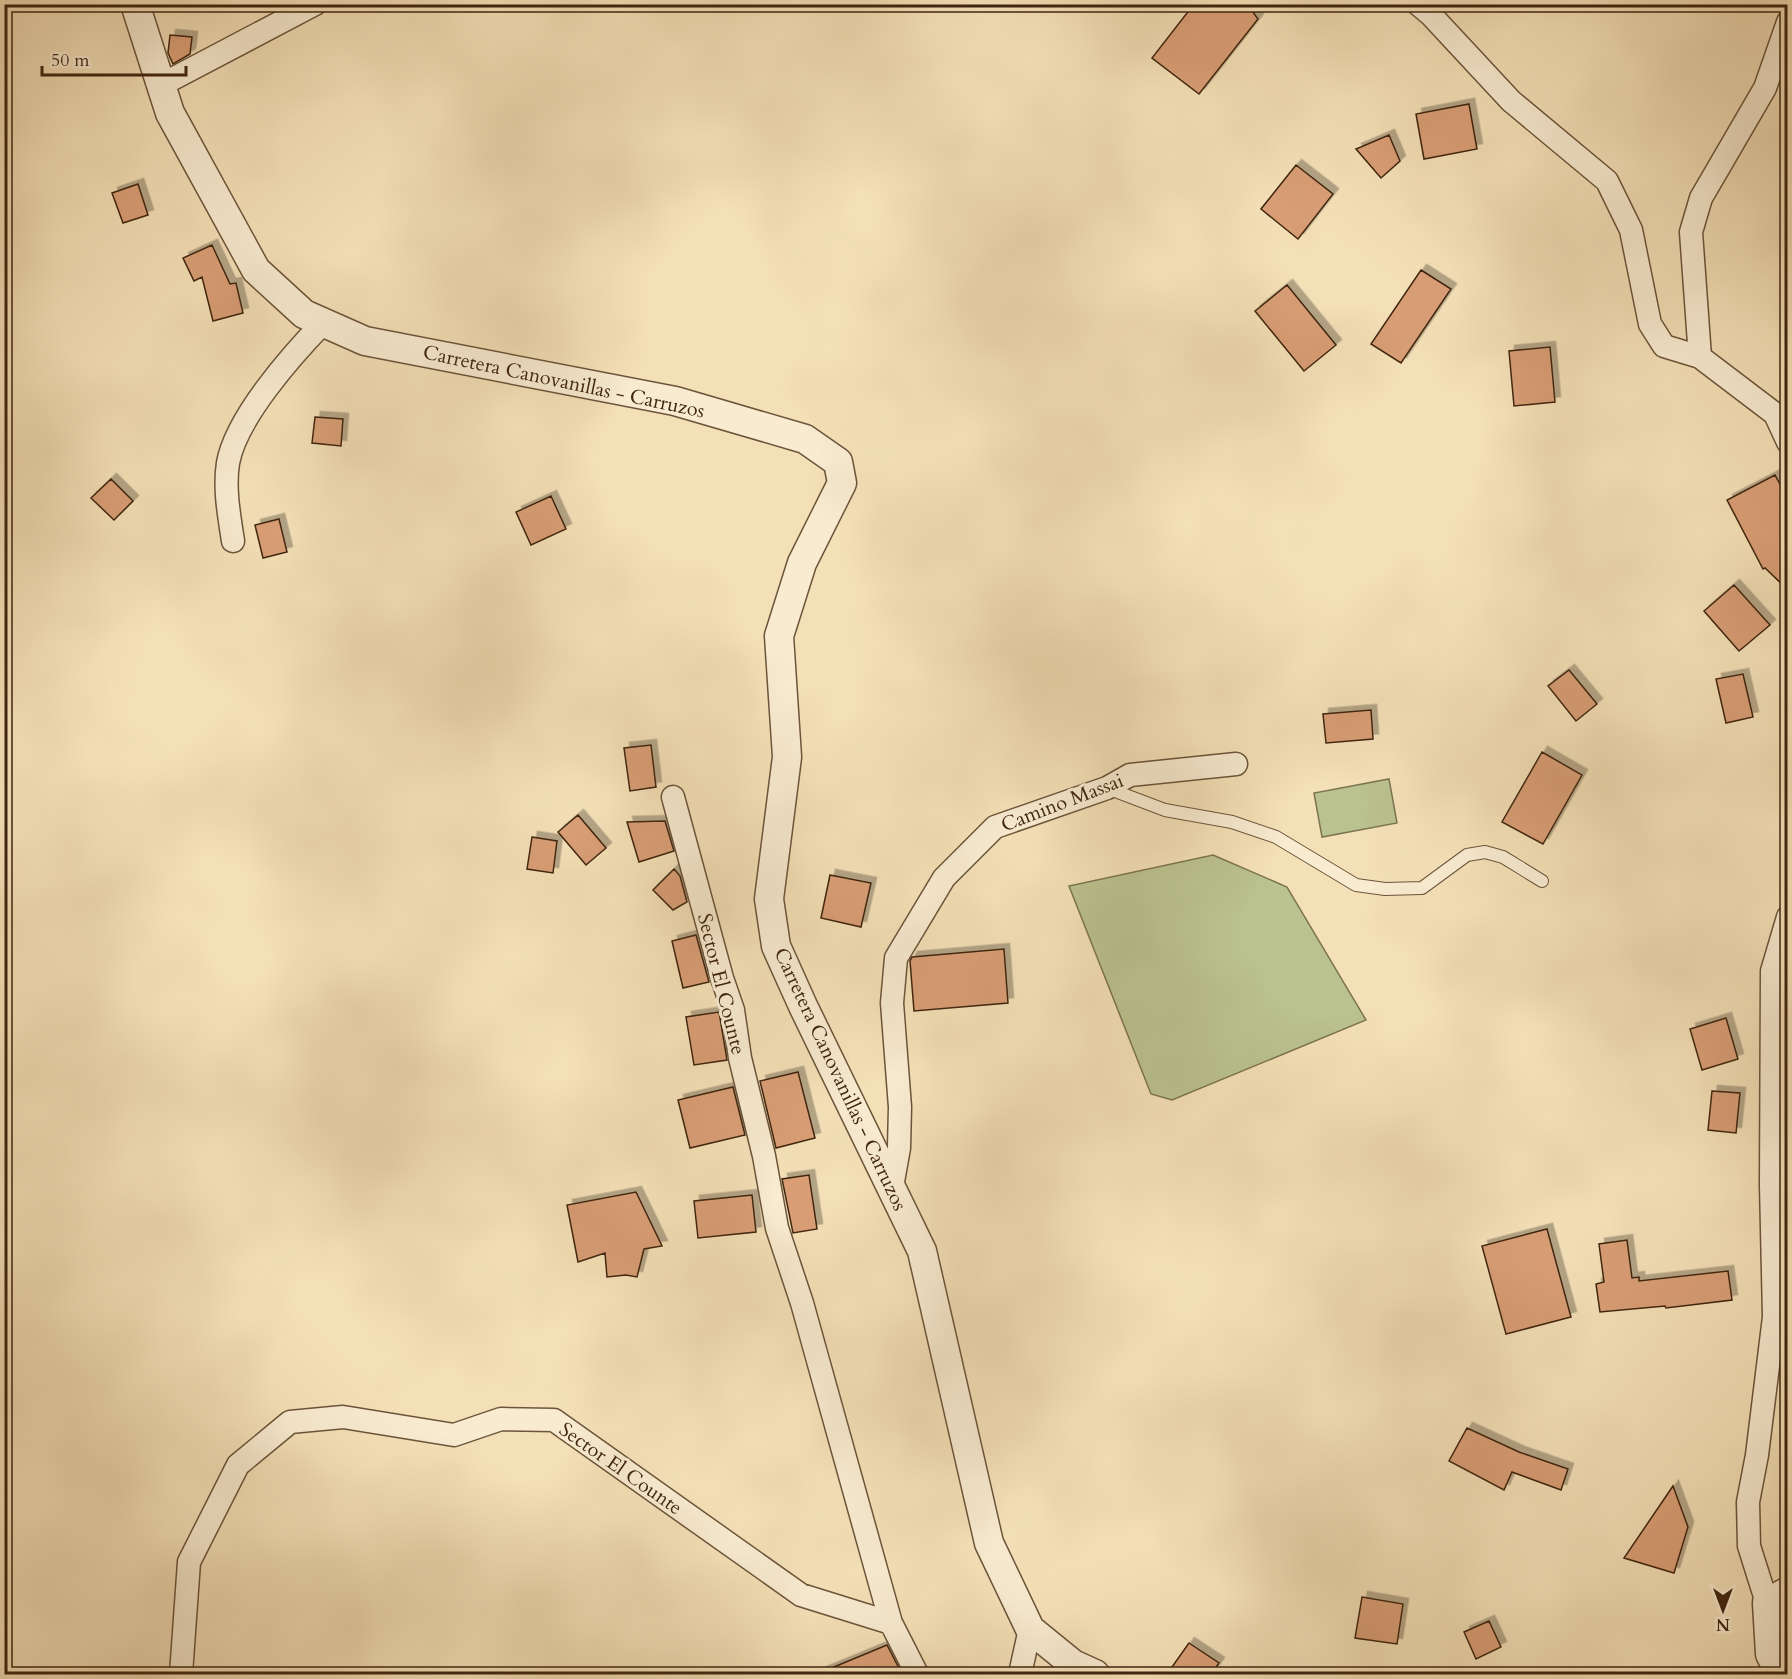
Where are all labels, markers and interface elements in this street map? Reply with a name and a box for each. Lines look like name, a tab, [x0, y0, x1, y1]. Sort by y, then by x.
scale bar	[42, 39, 186, 77]
text: 50 m	[51, 48, 90, 73]
street label: Carretera Canovanillas - Carruzos	[421, 338, 707, 425]
street label: Camino Massai	[997, 767, 1128, 838]
street label: Sector El Counte	[691, 911, 752, 1058]
street label: Carretera Canovanillas - Carruzos	[768, 943, 913, 1215]
street label: Sector El Counte	[554, 1416, 688, 1521]
north arrow	[1693, 1580, 1753, 1640]
text: N	[1716, 1613, 1730, 1635]

